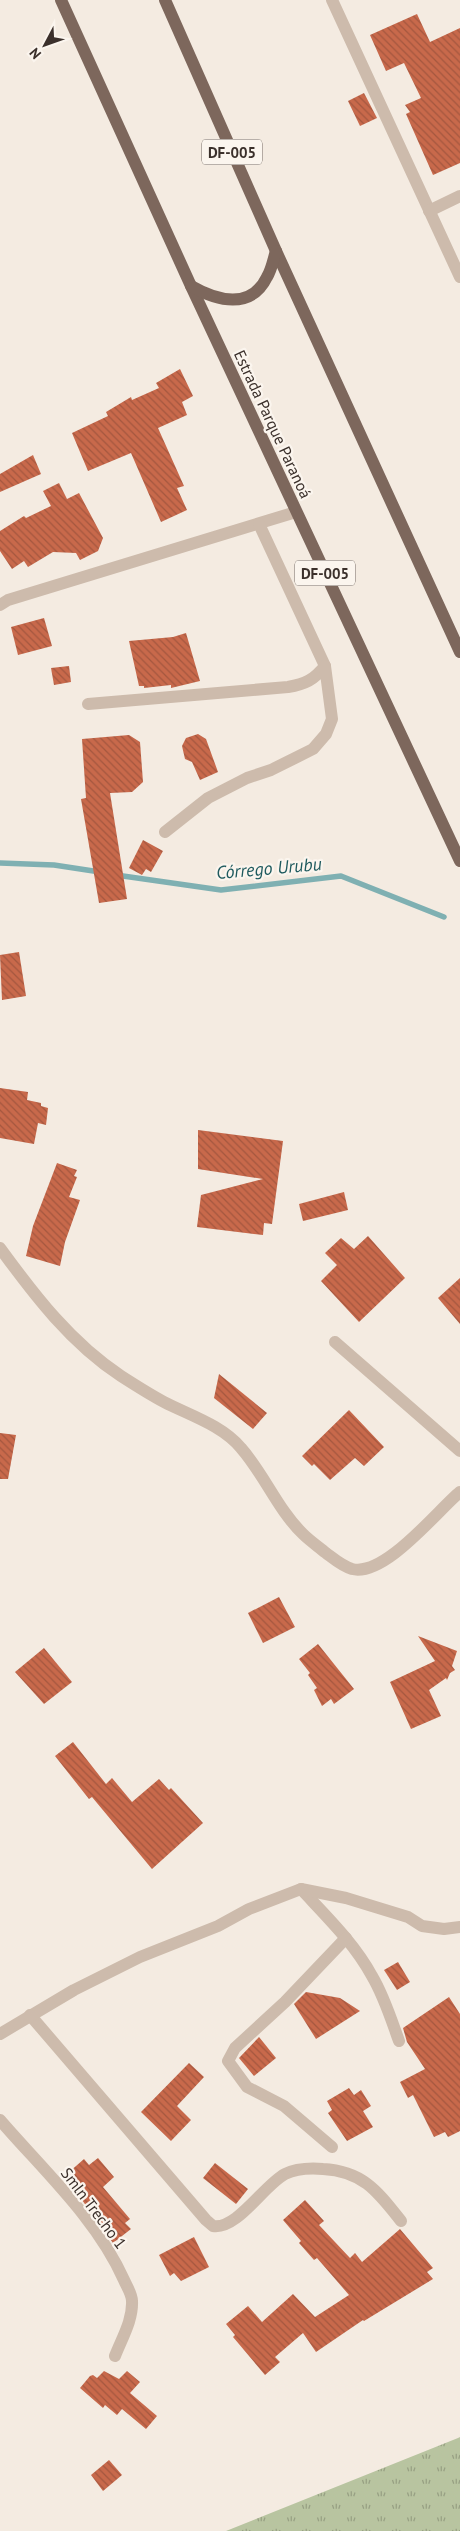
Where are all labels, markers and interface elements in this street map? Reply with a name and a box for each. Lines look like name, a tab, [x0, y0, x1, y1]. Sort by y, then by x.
north arrow	[20, 20, 70, 70]
text: N	[25, 44, 45, 63]
road number: DF-005	[202, 140, 262, 164]
street label: Estrada Parque Paranoá	[230, 347, 316, 501]
road number: DF-005	[295, 560, 355, 586]
water label: Córrego Urubu	[215, 852, 323, 884]
street label: Smln Trecho 1	[57, 2163, 131, 2253]

